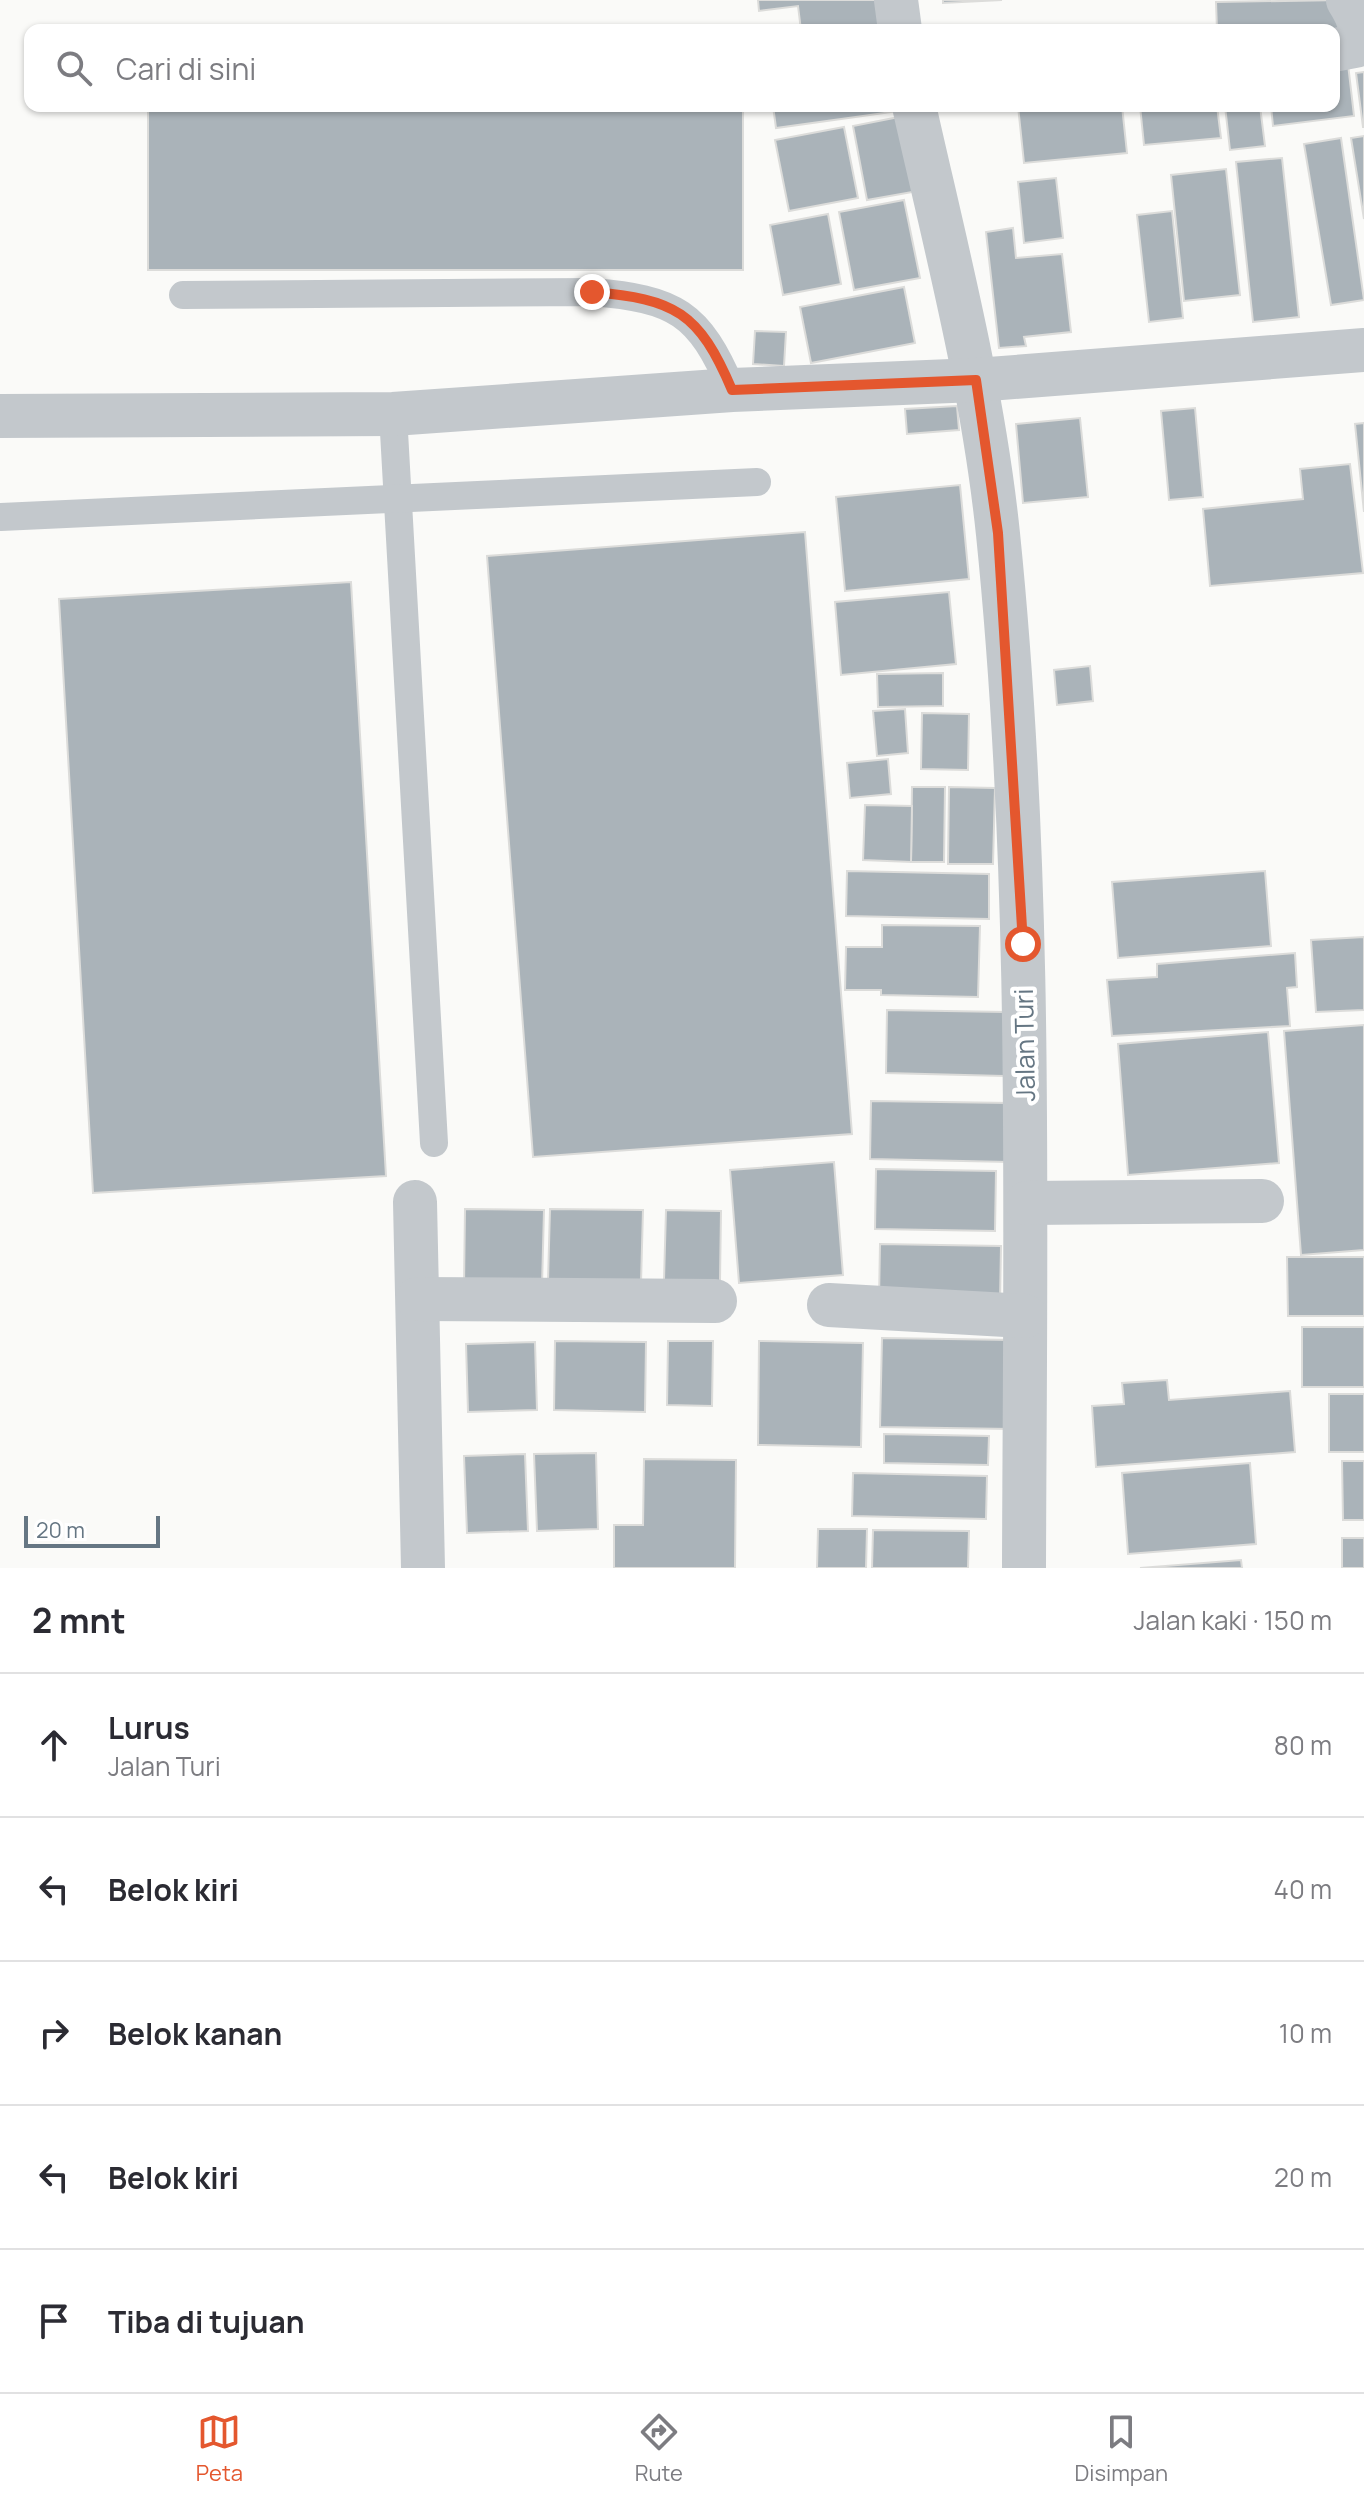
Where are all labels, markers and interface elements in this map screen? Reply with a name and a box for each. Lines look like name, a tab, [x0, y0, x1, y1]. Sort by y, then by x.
search box	[24, 24, 1340, 112]
icon: search	[52, 46, 96, 90]
text: Cari di sini	[116, 48, 256, 89]
route end	[574, 274, 610, 310]
route start	[1005, 926, 1041, 962]
street label: Jalan Turi	[1005, 988, 1043, 1102]
scale bar	[24, 1512, 160, 1548]
text: 20 m	[36, 1515, 85, 1545]
text: 2 mnt	[32, 1597, 126, 1643]
text: Jalan kaki · 150 m	[1133, 1602, 1332, 1638]
text: Lurus	[108, 1707, 190, 1748]
icon: ahead	[32, 1723, 76, 1767]
text: 80 m	[1274, 1727, 1332, 1763]
text: Jalan Turi	[108, 1748, 221, 1784]
icon: left	[32, 1867, 76, 1911]
text: Belok kiri	[108, 1869, 239, 1910]
text: 40 m	[1274, 1871, 1332, 1907]
icon: right	[32, 2011, 76, 2055]
text: Belok kanan	[108, 2013, 282, 2054]
text: 10 m	[1279, 2015, 1332, 2051]
icon: left	[32, 2155, 76, 2199]
text: Belok kiri	[108, 2157, 239, 2198]
text: 20 m	[1274, 2159, 1332, 2195]
icon: arrive	[32, 2299, 76, 2343]
text: Tiba di tujuan	[108, 2301, 305, 2342]
tab: Peta	[196, 2410, 243, 2488]
tab: Rute	[635, 2410, 683, 2488]
tab: Disimpan	[1075, 2410, 1168, 2488]

